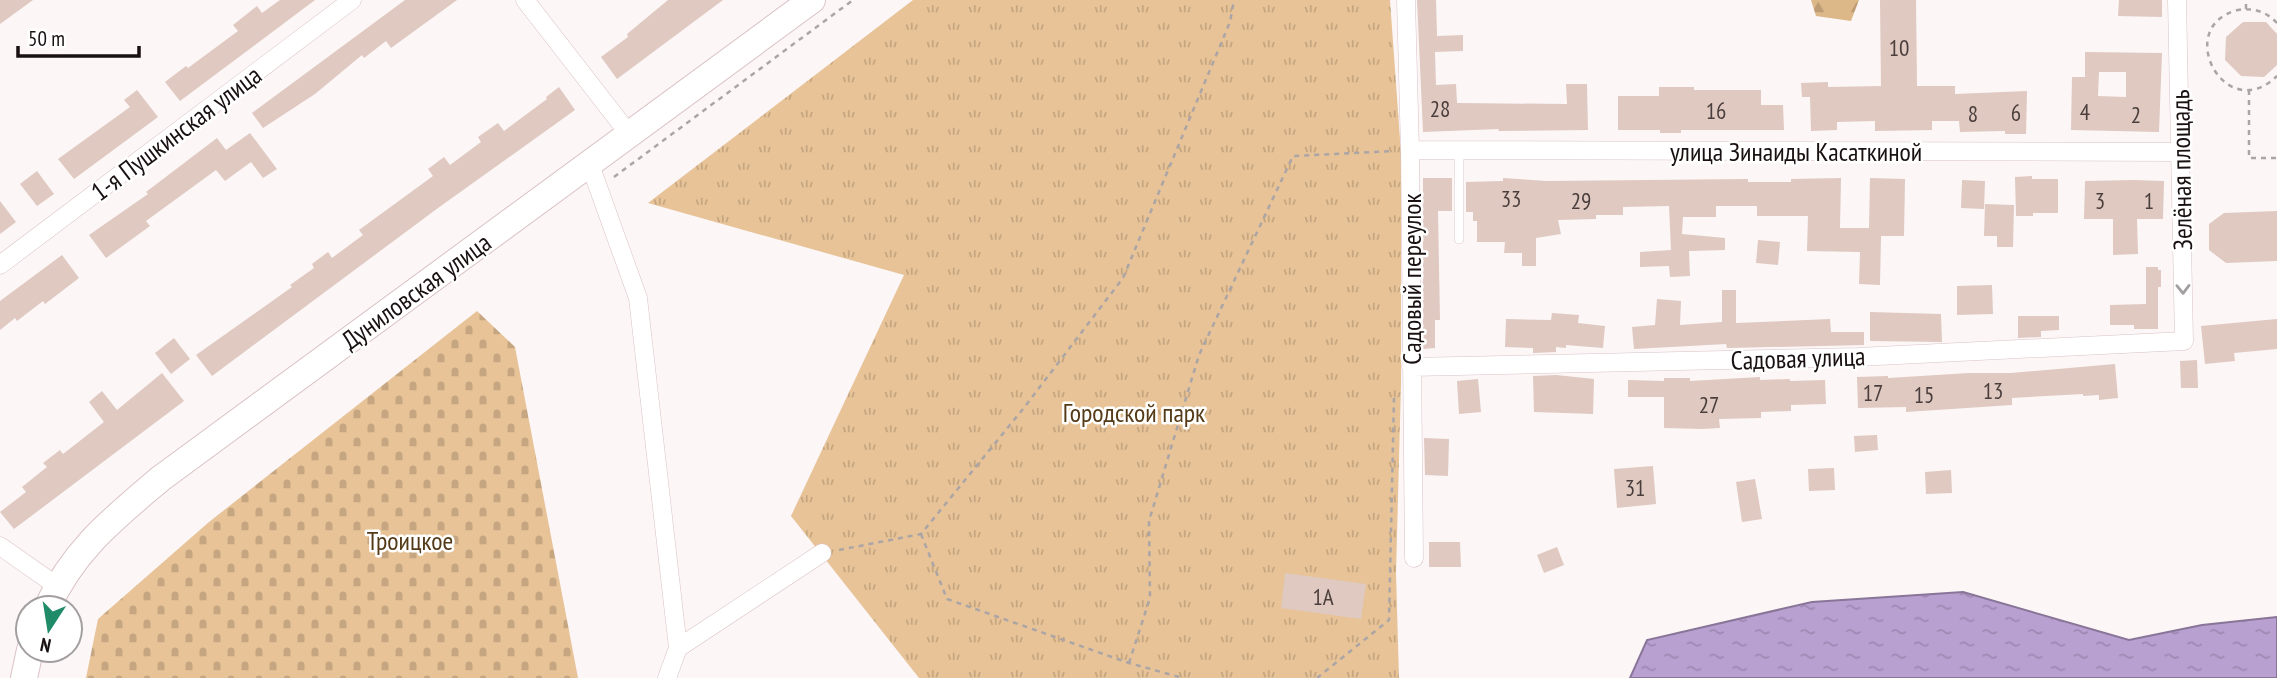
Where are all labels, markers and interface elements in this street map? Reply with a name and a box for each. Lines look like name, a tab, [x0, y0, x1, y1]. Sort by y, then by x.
scale bar	[18, 14, 138, 58]
text: 50 m	[28, 25, 65, 52]
house number: 10	[1889, 33, 1909, 62]
street label: 1-я Пушкинская улица	[84, 58, 268, 208]
street label: Зелёная площадь	[2163, 89, 2199, 251]
house number: 28	[1430, 94, 1450, 123]
house number: 16	[1706, 96, 1726, 125]
house number: 4	[2080, 97, 2090, 126]
house number: 6	[2011, 98, 2021, 127]
house number: 8	[1968, 99, 1978, 128]
house number: 2	[2131, 100, 2141, 129]
street label: улица Зинаиды Касаткиной	[1670, 135, 1922, 168]
house number: 33	[1501, 184, 1521, 213]
house number: 29	[1571, 186, 1591, 215]
house number: 3	[2095, 186, 2105, 215]
house number: 1	[2144, 186, 2154, 215]
street label: Садовый переулок	[1395, 193, 1428, 365]
street label: Дуниловская улица	[335, 226, 497, 356]
one-way arrow	[2175, 284, 2191, 294]
street label: Садовая улица	[1730, 339, 1866, 377]
house number: 13	[1983, 376, 2003, 405]
house number: 17	[1863, 378, 1883, 407]
house number: 15	[1914, 380, 1934, 409]
house number: 27	[1699, 390, 1719, 419]
park label: Городской парк	[1063, 396, 1205, 429]
house number: 31	[1625, 473, 1645, 502]
park label: Троицкое	[367, 524, 453, 557]
house number: 1А	[1312, 582, 1334, 611]
north arrow	[14, 594, 84, 664]
text: N	[38, 633, 53, 658]

